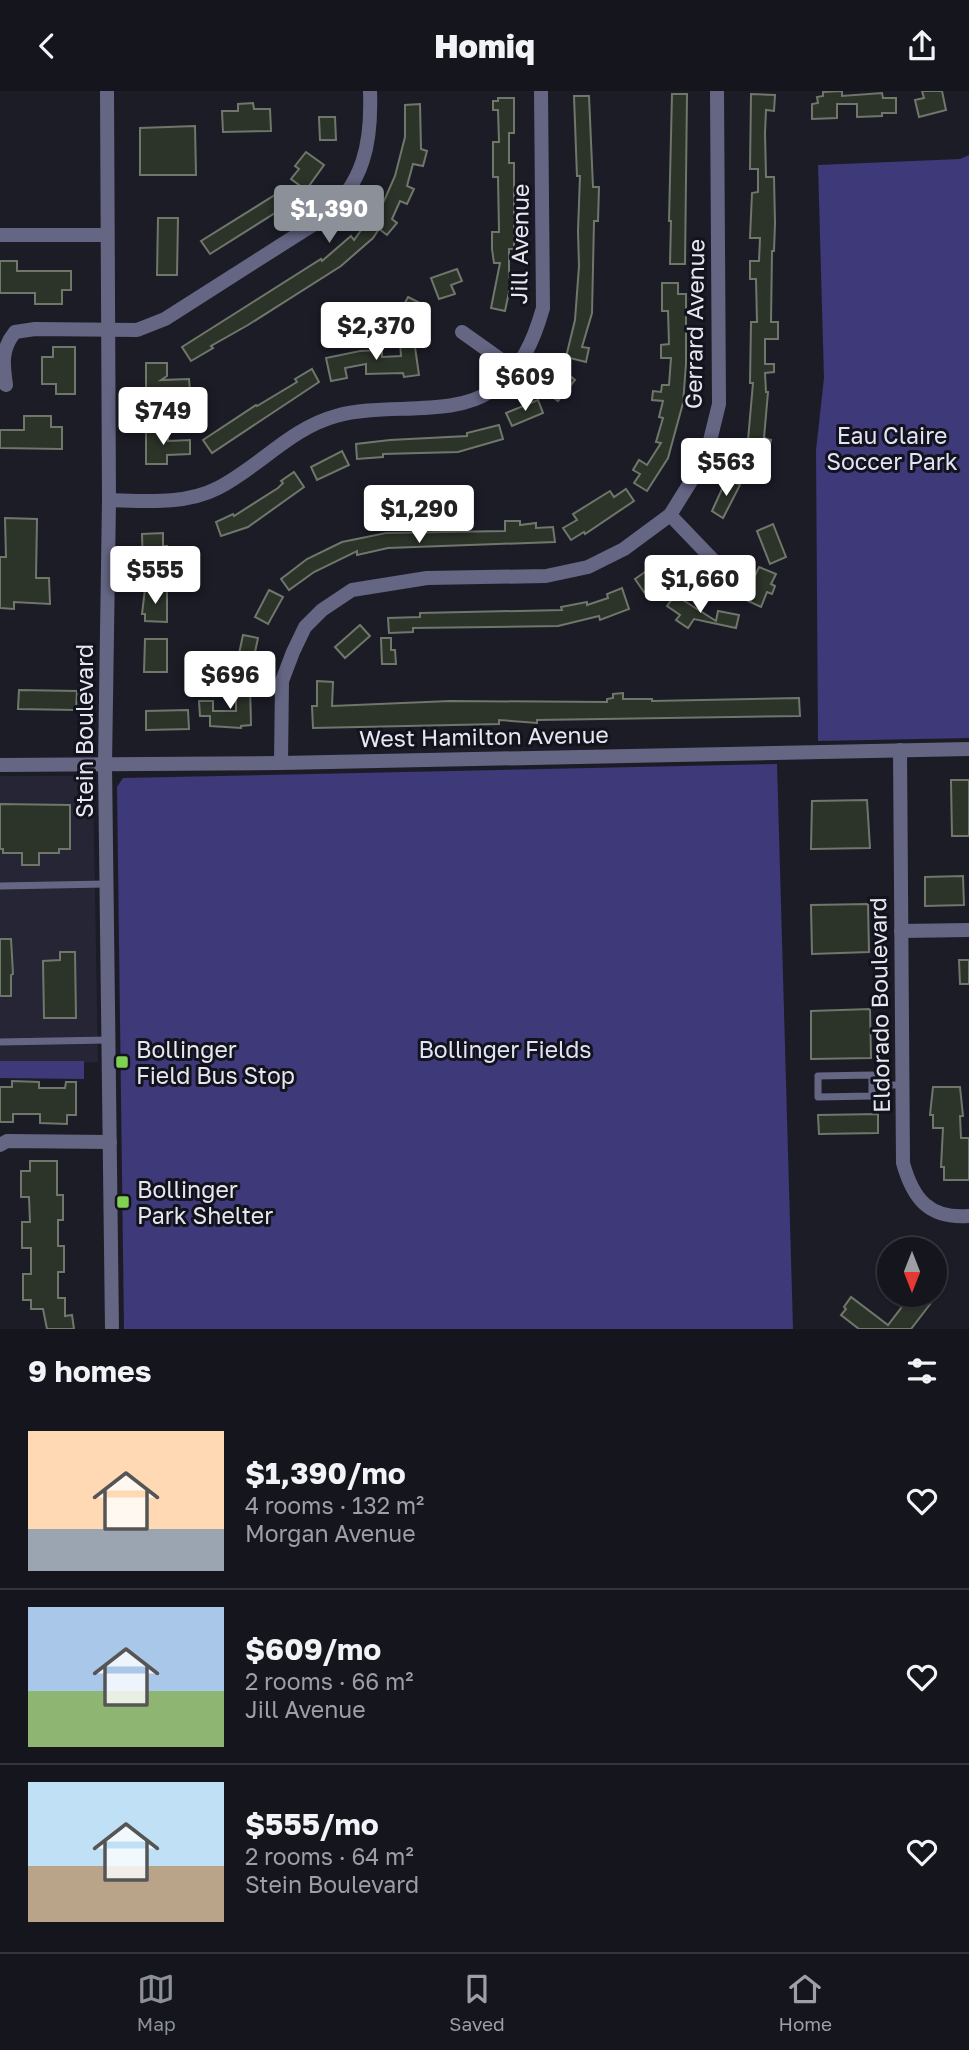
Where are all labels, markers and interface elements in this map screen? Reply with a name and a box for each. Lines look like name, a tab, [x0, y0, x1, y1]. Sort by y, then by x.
icon: back	[28, 27, 66, 65]
text: Homiq	[434, 27, 535, 65]
icon: share	[903, 27, 941, 65]
street label: Jill Avenue	[504, 183, 534, 305]
pin: $1,390	[272, 185, 386, 245]
text: $1,390	[290, 194, 368, 222]
street label: Gerrard Avenue	[679, 239, 709, 409]
pin: $2,370	[319, 303, 433, 362]
text: $2,370	[337, 311, 415, 339]
pin: $609	[484, 353, 566, 413]
text: $609	[495, 362, 555, 390]
pin: $749	[122, 387, 204, 447]
text: $749	[135, 396, 191, 424]
park label: Eau Claire Soccer Park	[826, 421, 958, 475]
pin: $563	[685, 439, 767, 498]
text: $563	[697, 447, 755, 475]
pin: $1,290	[362, 485, 476, 545]
text: $1,290	[380, 494, 458, 522]
pin: $555	[114, 547, 196, 606]
text: $555	[126, 555, 184, 583]
pin: $1,660	[643, 555, 757, 615]
text: $1,660	[661, 564, 739, 592]
street label: Stein Boulevard	[70, 644, 98, 818]
pin: $696	[189, 651, 271, 711]
text: $696	[200, 660, 260, 688]
street label: West Hamilton Avenue	[359, 720, 609, 752]
street label: Eldorado Boulevard	[863, 897, 895, 1113]
place label: Bollinger Field Bus Stop	[136, 1035, 295, 1089]
park label: Bollinger Fields	[418, 1035, 592, 1063]
marker: Bollinger Field Bus Stop	[114, 1054, 130, 1070]
place label: Bollinger Park Shelter	[137, 1175, 273, 1229]
marker: Bollinger Park Shelter	[115, 1194, 131, 1210]
north arrow	[877, 1237, 947, 1307]
map controls	[877, 1237, 947, 1307]
icon: filters	[903, 1352, 941, 1390]
text: 9 homes	[28, 1353, 151, 1389]
text: $1,390/mo	[245, 1455, 406, 1491]
icon: home	[84, 1459, 168, 1543]
icon: heart	[903, 1482, 941, 1520]
text: 4 rooms · 132 m²	[245, 1491, 424, 1519]
text: Morgan Avenue	[245, 1519, 416, 1547]
text: $609/mo	[245, 1631, 381, 1667]
icon: home	[84, 1635, 168, 1719]
icon: heart	[903, 1658, 941, 1696]
text: 2 rooms · 66 m²	[245, 1667, 414, 1695]
text: Jill Avenue	[245, 1695, 366, 1723]
text: $555/mo	[245, 1806, 379, 1842]
icon: home	[84, 1810, 168, 1894]
icon: heart	[903, 1833, 941, 1871]
text: 2 rooms · 64 m²	[245, 1842, 414, 1870]
text: Stein Boulevard	[245, 1870, 419, 1898]
tab: Map	[137, 1970, 176, 2035]
tab: Saved	[449, 1970, 505, 2035]
tab: Home	[778, 1970, 832, 2035]

